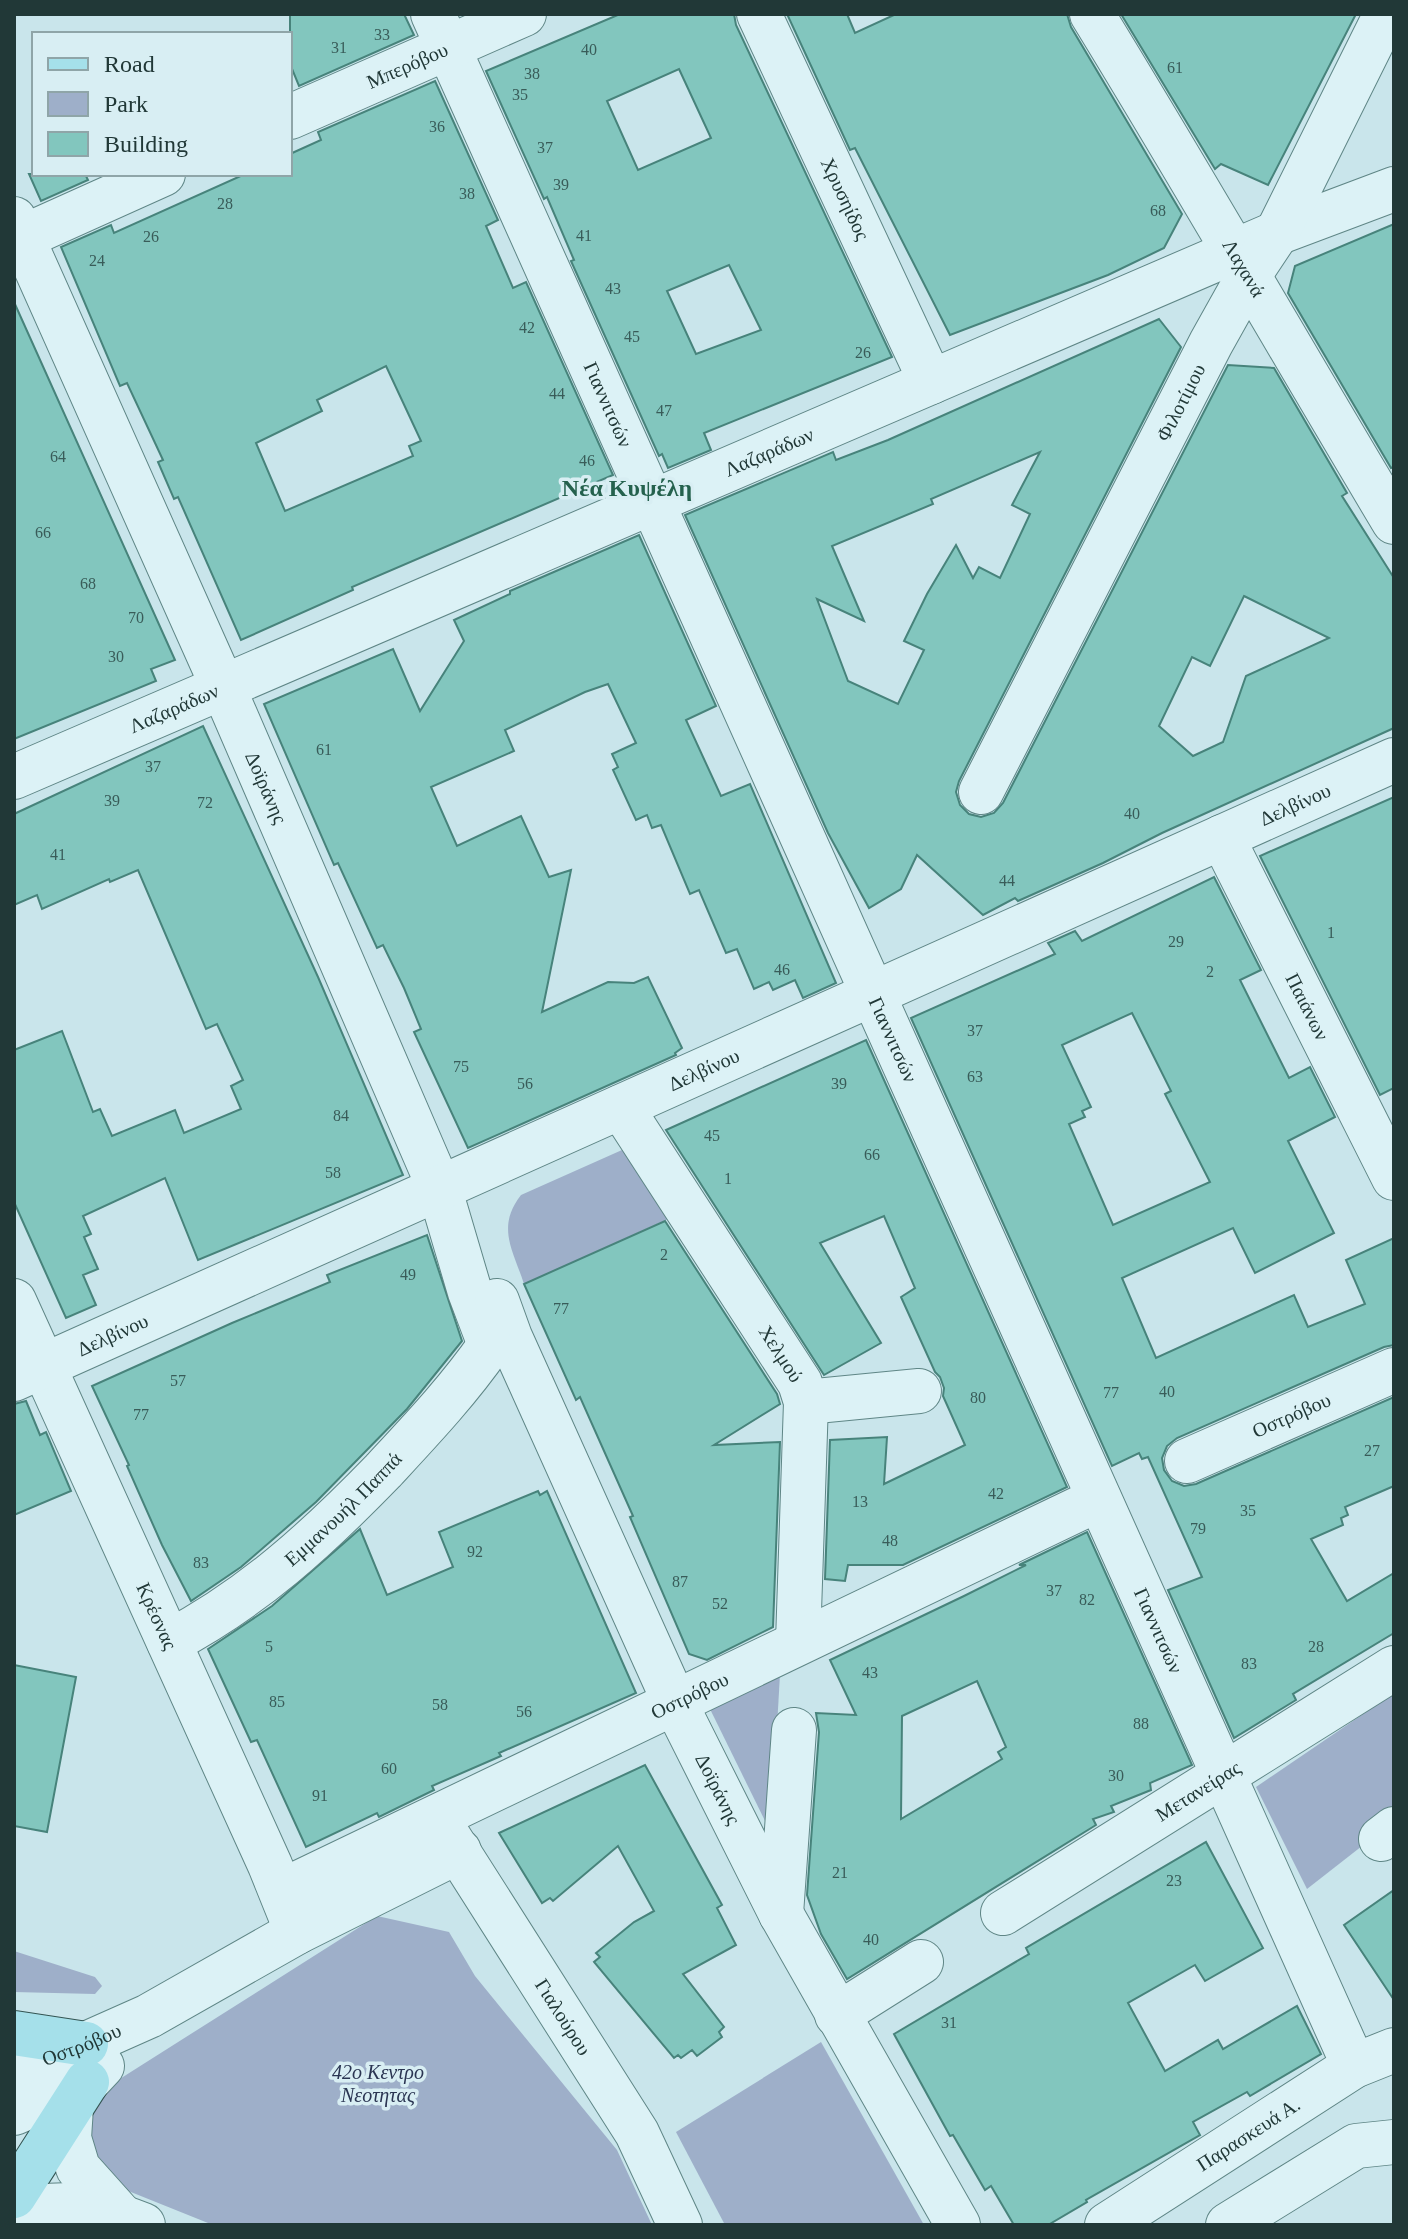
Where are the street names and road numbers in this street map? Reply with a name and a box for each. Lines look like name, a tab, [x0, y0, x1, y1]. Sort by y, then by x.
street label: Μπερόβου	[363, 38, 451, 93]
street label: Χρυσηίδος	[817, 154, 874, 244]
street label: Λαχανά	[1218, 235, 1270, 301]
street label: Γιαννιτσών	[580, 358, 637, 451]
street label: Φιλοτίμου	[1152, 360, 1210, 444]
street label: Λαζαράδων	[721, 423, 817, 481]
street label: Λαζαράδων	[126, 679, 222, 737]
street label: Δοϊράνης	[241, 748, 292, 827]
street label: Δελβίνου	[1256, 779, 1334, 830]
street label: Παιάνων	[1282, 970, 1334, 1044]
street label: Γιαννιτσών	[865, 993, 922, 1086]
street label: Δελβίνου	[665, 1044, 743, 1095]
street label: Δελβίνου	[74, 1309, 152, 1360]
street label: Χελμού	[755, 1321, 807, 1386]
street label: Οστρόβου	[1249, 1388, 1334, 1442]
street label: Εμμανουήλ Παππά	[280, 1447, 406, 1570]
street label: Κρέσνας	[132, 1579, 182, 1653]
street label: Γιαννιτσών	[1130, 1584, 1187, 1677]
street label: Οστρόβου	[647, 1667, 732, 1723]
street label: Δοϊράνης	[691, 1750, 745, 1828]
street label: Μετανείρας	[1151, 1756, 1244, 1826]
street label: Γιαλούρου	[531, 1975, 596, 2059]
street label: Οστρόβου	[39, 2019, 124, 2070]
street label: Παρασκευά Α.	[1193, 2093, 1304, 2175]

